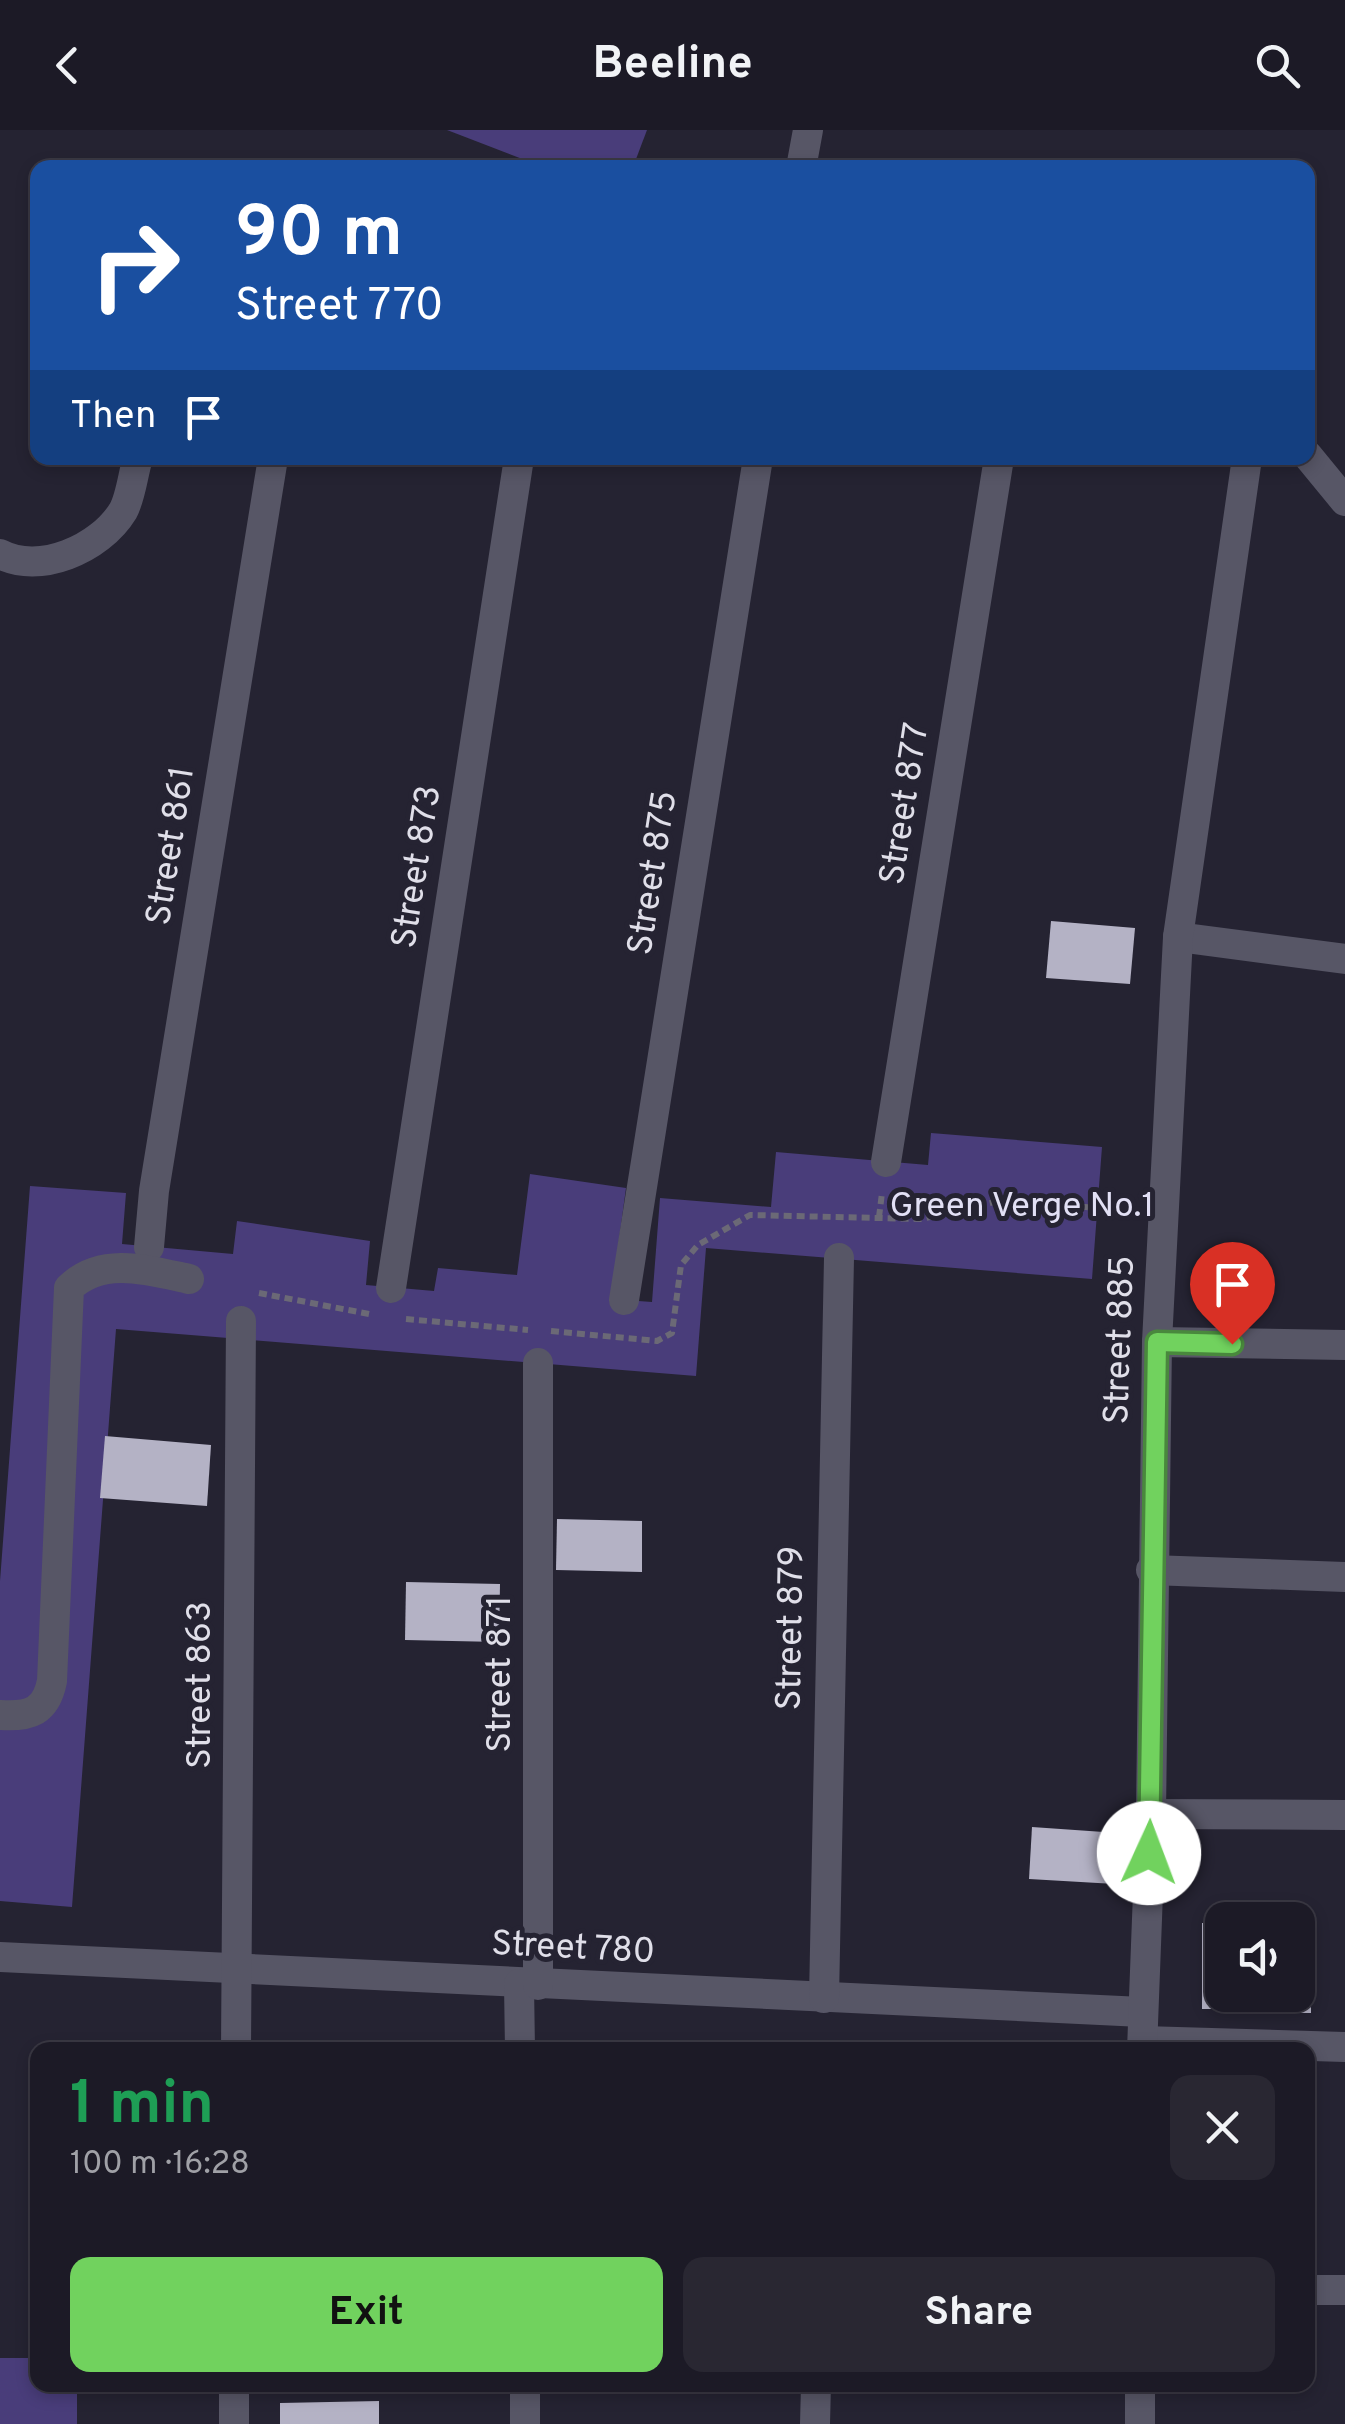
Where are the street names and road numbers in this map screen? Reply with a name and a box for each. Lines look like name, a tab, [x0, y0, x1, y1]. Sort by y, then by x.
street label: Street 877	[871, 720, 941, 888]
street label: Street 861	[138, 764, 206, 928]
street label: Street 873	[383, 782, 453, 952]
street label: Street 875	[619, 788, 689, 958]
street label: Street 885	[1096, 1255, 1146, 1425]
street label: Street 879	[769, 1545, 815, 1711]
street label: Street 871	[479, 1595, 523, 1753]
street label: Street 863	[179, 1601, 223, 1769]
street label: Street 780	[490, 1923, 656, 1975]

